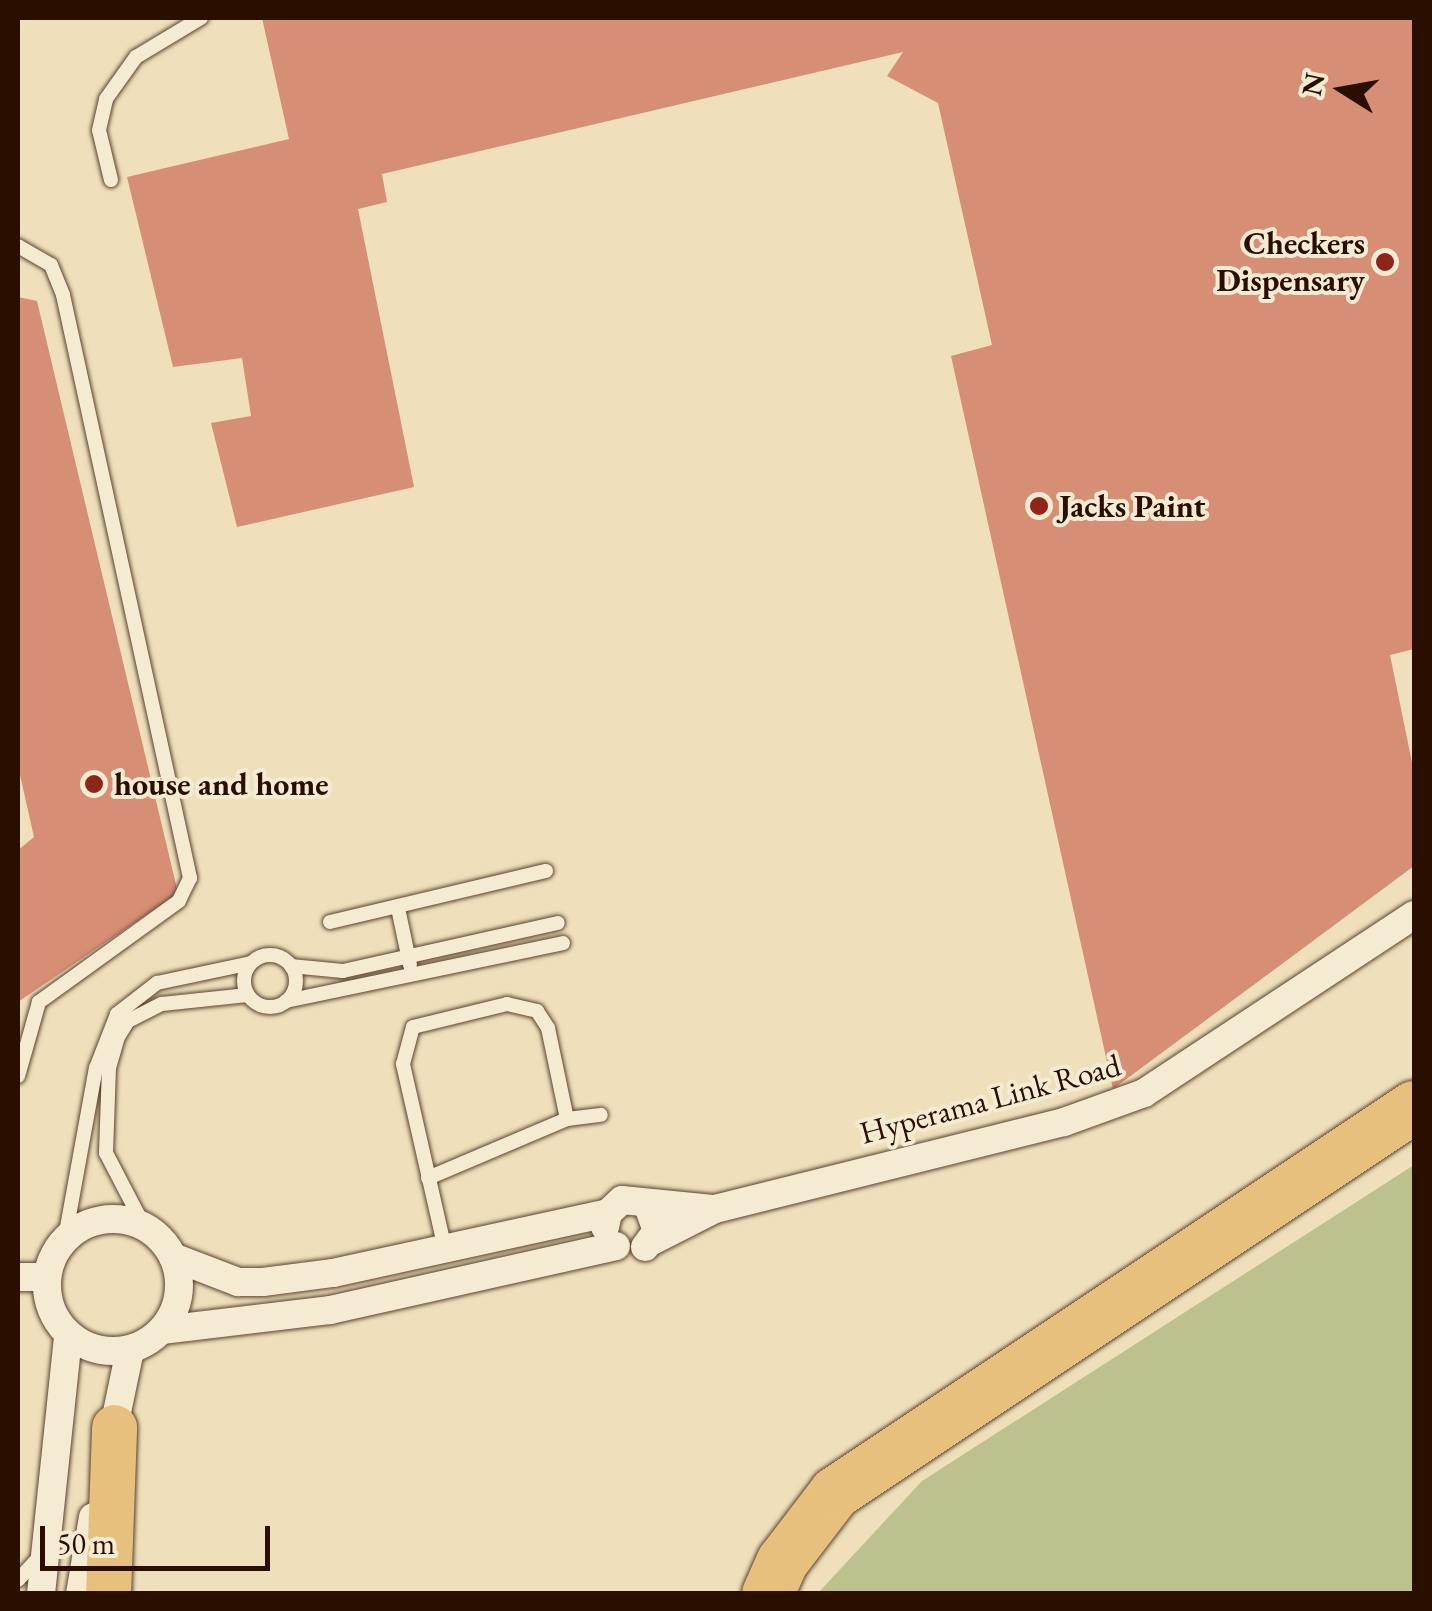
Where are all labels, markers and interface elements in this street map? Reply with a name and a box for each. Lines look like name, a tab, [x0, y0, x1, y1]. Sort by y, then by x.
north arrow	[1292, 40, 1392, 140]
text: N	[1293, 70, 1332, 99]
place label: Checkers Dispensary	[1216, 225, 1365, 300]
marker: Checkers Dispensary	[1374, 251, 1396, 273]
place label: Jacks Paint	[1059, 487, 1205, 525]
marker: Jacks Paint	[1028, 495, 1050, 517]
place label: house and home	[114, 765, 329, 803]
marker: house and home	[83, 773, 105, 795]
street label: Hyperama Link Road	[855, 1046, 1125, 1152]
scale bar	[45, 1506, 275, 1568]
text: 50 m	[57, 1524, 115, 1563]

